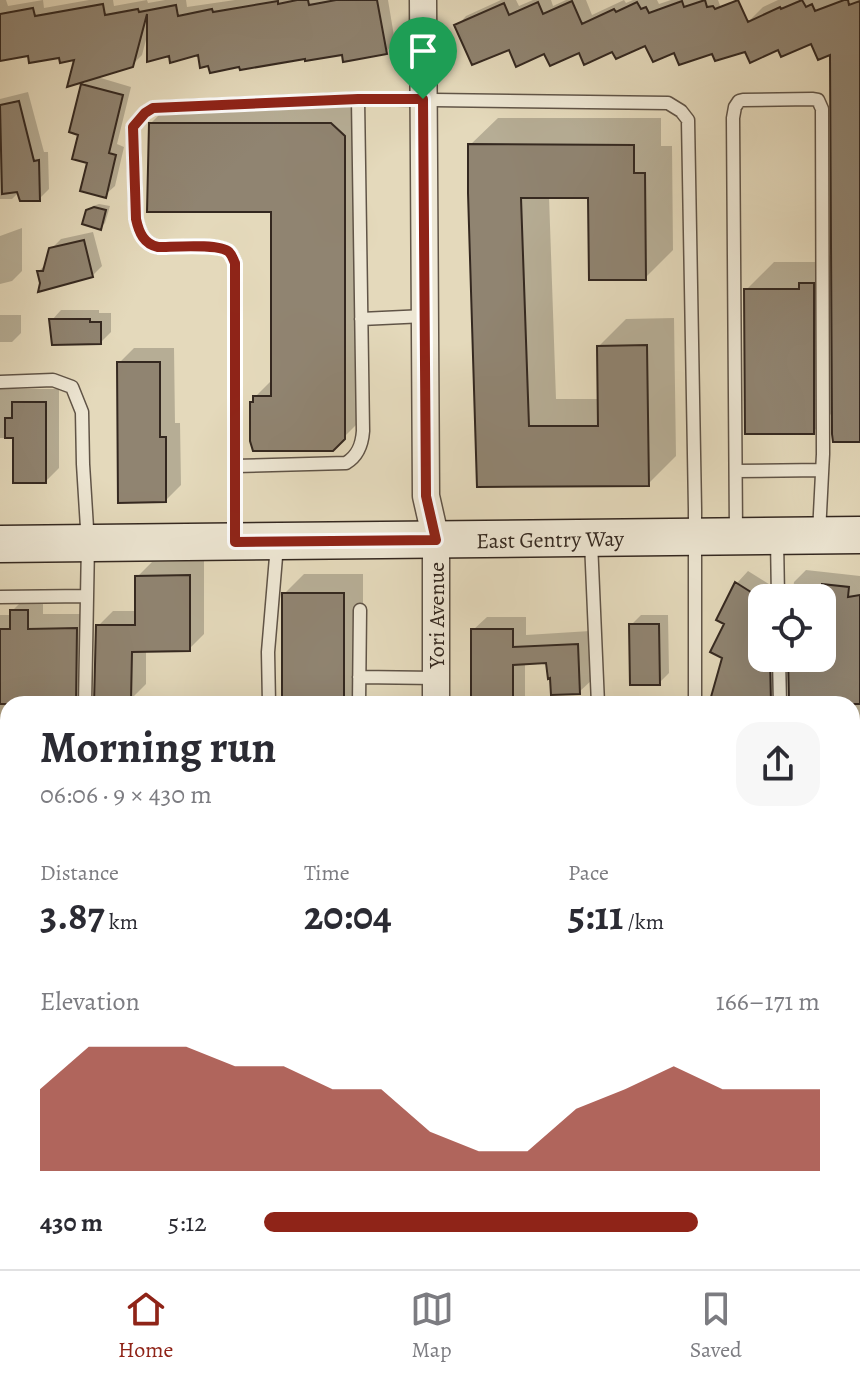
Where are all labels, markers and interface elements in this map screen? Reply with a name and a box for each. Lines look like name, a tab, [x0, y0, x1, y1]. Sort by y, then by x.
pin	[389, 17, 457, 99]
icon: arrive	[401, 29, 445, 73]
street label: East Gentry Way	[476, 524, 624, 556]
street label: Yori Avenue	[422, 562, 452, 669]
map controls	[748, 584, 836, 672]
button: locate	[748, 584, 836, 672]
text: Morning run	[40, 717, 276, 777]
button: share	[736, 722, 820, 806]
text: 06:06 · 9 × 430 m	[40, 777, 212, 812]
text: Distance	[40, 858, 119, 888]
text: Time	[304, 858, 350, 888]
text: Pace	[568, 858, 609, 888]
text: 3.87	[40, 888, 104, 943]
text: 20:04	[304, 888, 392, 943]
text: 5:11	[568, 888, 623, 943]
text: km	[104, 907, 138, 937]
text: /km	[623, 907, 664, 937]
text: Elevation	[40, 984, 140, 1019]
text: 166–171 m	[716, 984, 820, 1019]
text: 430 m	[40, 1205, 103, 1240]
text: 5:12	[168, 1205, 207, 1240]
tab: Home	[118, 1287, 173, 1365]
tab: Map	[410, 1287, 454, 1365]
tab: Saved	[690, 1287, 742, 1365]

